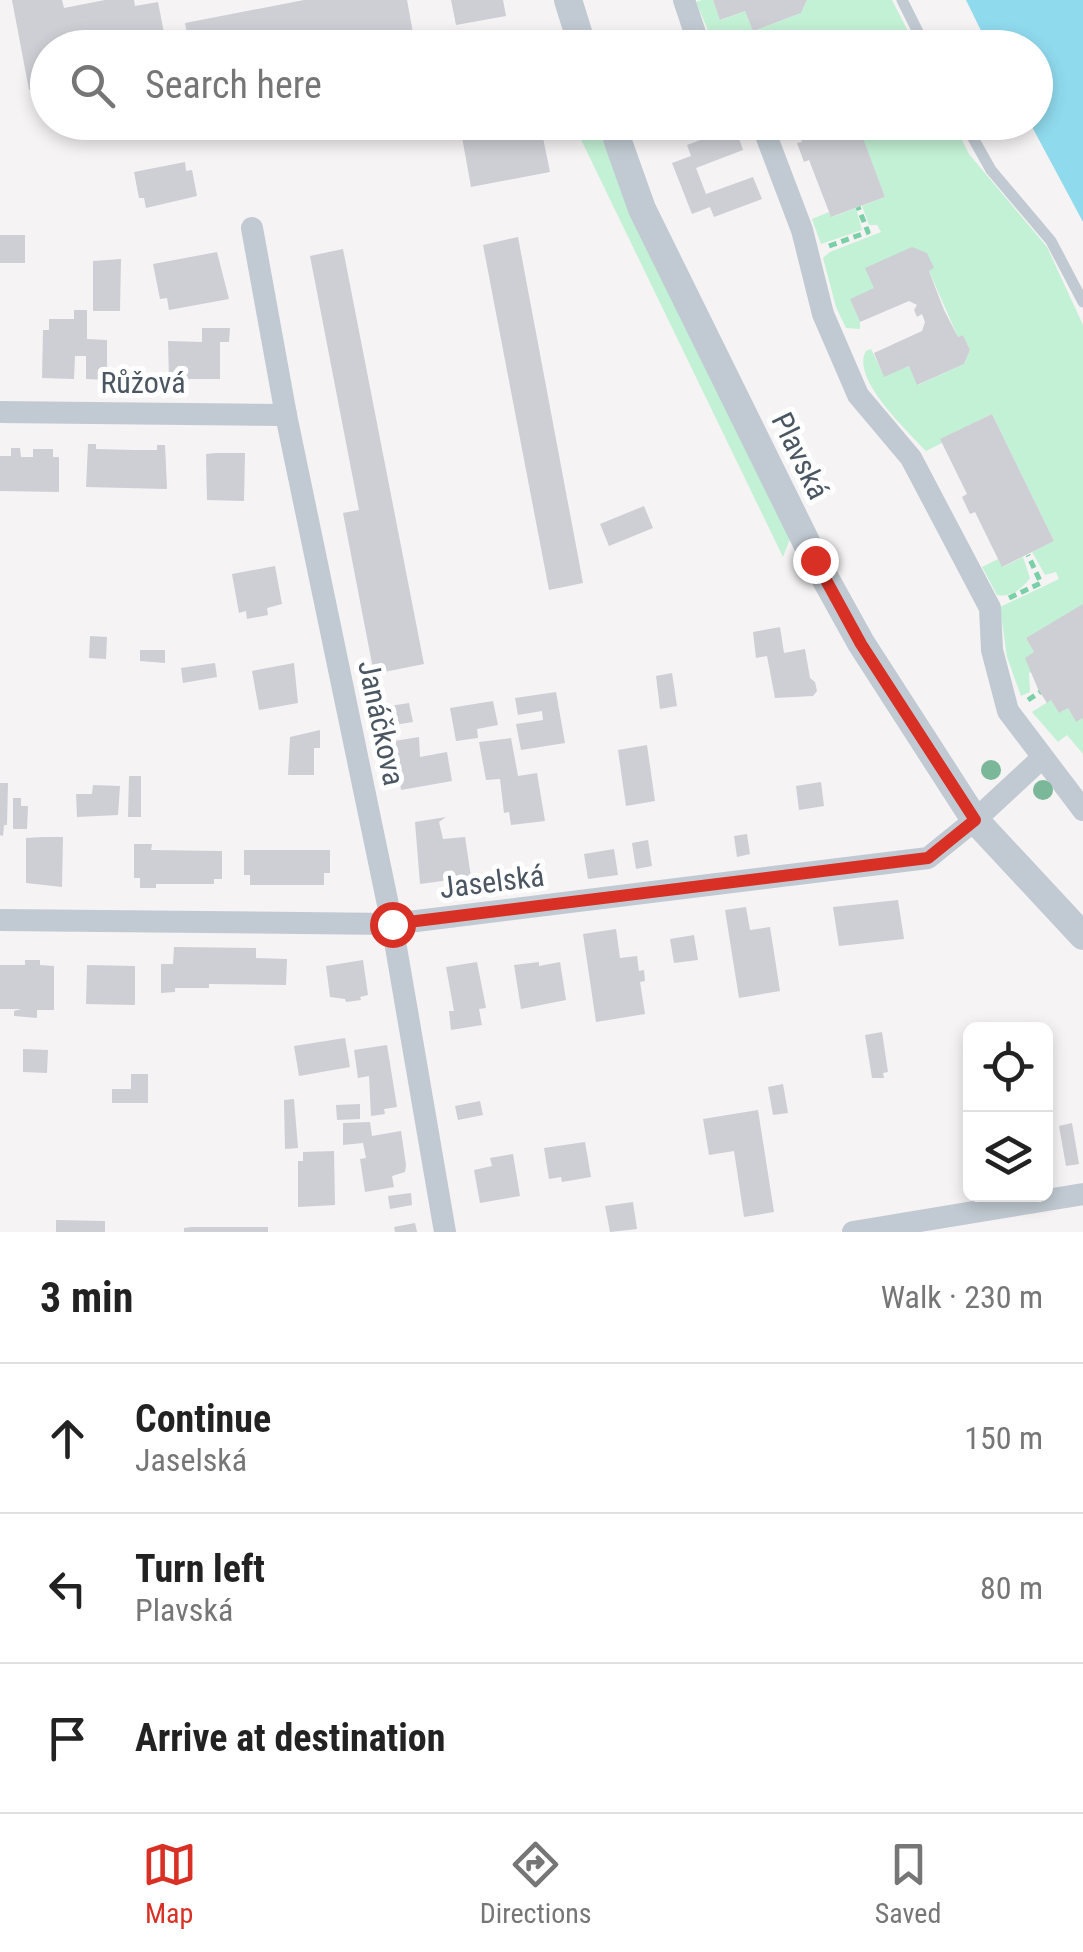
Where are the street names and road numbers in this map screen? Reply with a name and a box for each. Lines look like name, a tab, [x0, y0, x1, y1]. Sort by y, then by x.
street label: Růžová	[100, 365, 186, 400]
street label: Plavská	[765, 407, 836, 505]
street label: Janáčkova	[351, 657, 412, 789]
street label: Jaselská	[438, 858, 546, 905]

